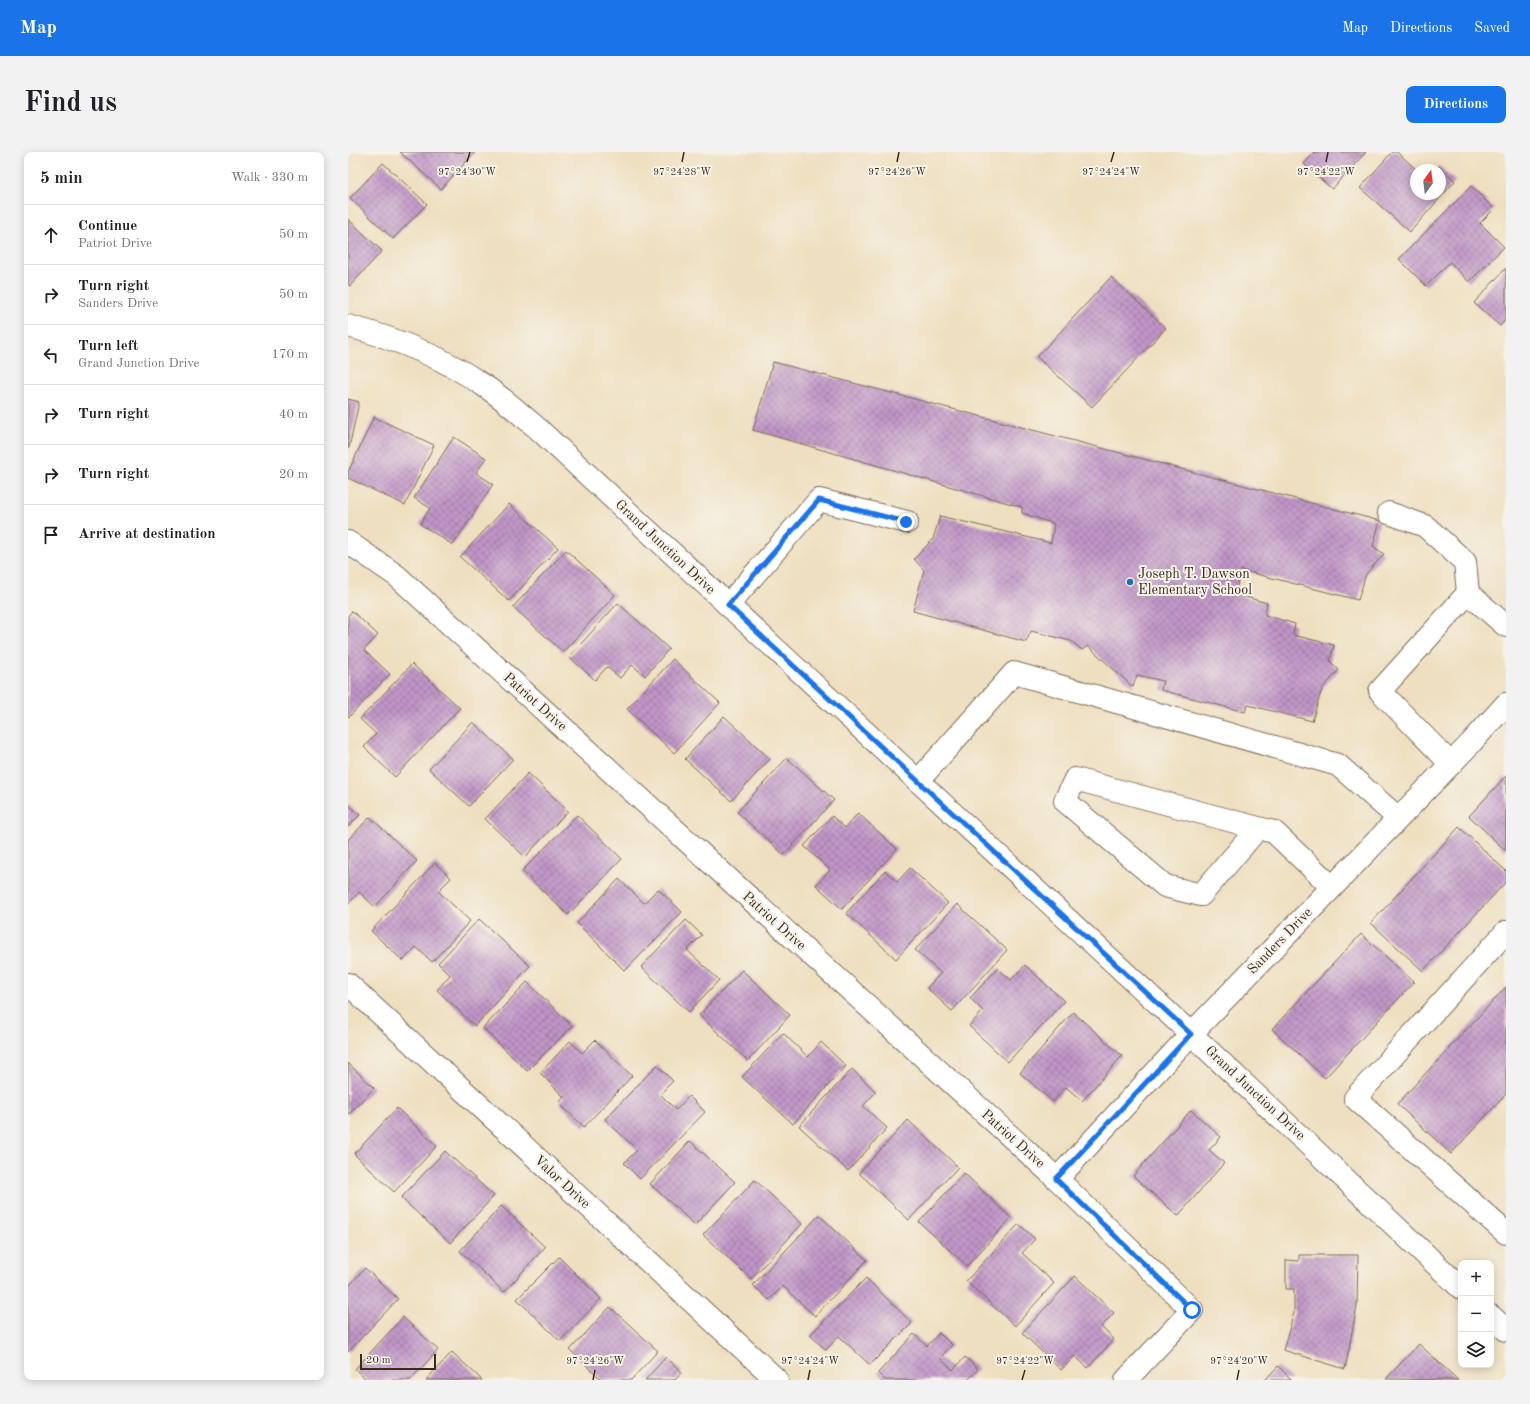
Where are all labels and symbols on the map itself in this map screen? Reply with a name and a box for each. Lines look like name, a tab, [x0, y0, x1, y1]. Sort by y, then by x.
north arrow	[1410, 164, 1446, 200]
text: 97°24'30"W	[438, 167, 496, 177]
text: 97°24'28"W	[653, 167, 711, 177]
text: 97°24'26"W	[868, 167, 926, 177]
text: 97°24'24"W	[1082, 167, 1140, 177]
text: 97°24'22"W	[1297, 167, 1355, 177]
street label: Grand Junction Drive	[612, 497, 718, 597]
route end	[897, 513, 915, 531]
place label: Joseph T. Dawson Elementary School	[1138, 567, 1252, 597]
marker: Joseph T. Dawson Elementary School	[1125, 577, 1135, 587]
street label: Patriot Drive	[501, 670, 569, 734]
street label: Patriot Drive	[740, 889, 808, 953]
street label: Sanders Drive	[1245, 905, 1315, 977]
street label: Grand Junction Drive	[1202, 1043, 1308, 1143]
street label: Patriot Drive	[979, 1107, 1047, 1171]
street label: Valor Drive	[531, 1153, 593, 1211]
route start	[1183, 1301, 1201, 1319]
scale bar	[360, 1352, 436, 1371]
text: 97°24'26"W	[566, 1356, 624, 1366]
text: 97°24'24"W	[781, 1356, 839, 1366]
text: 97°24'22"W	[996, 1356, 1054, 1366]
text: 97°24'20"W	[1210, 1356, 1268, 1366]

